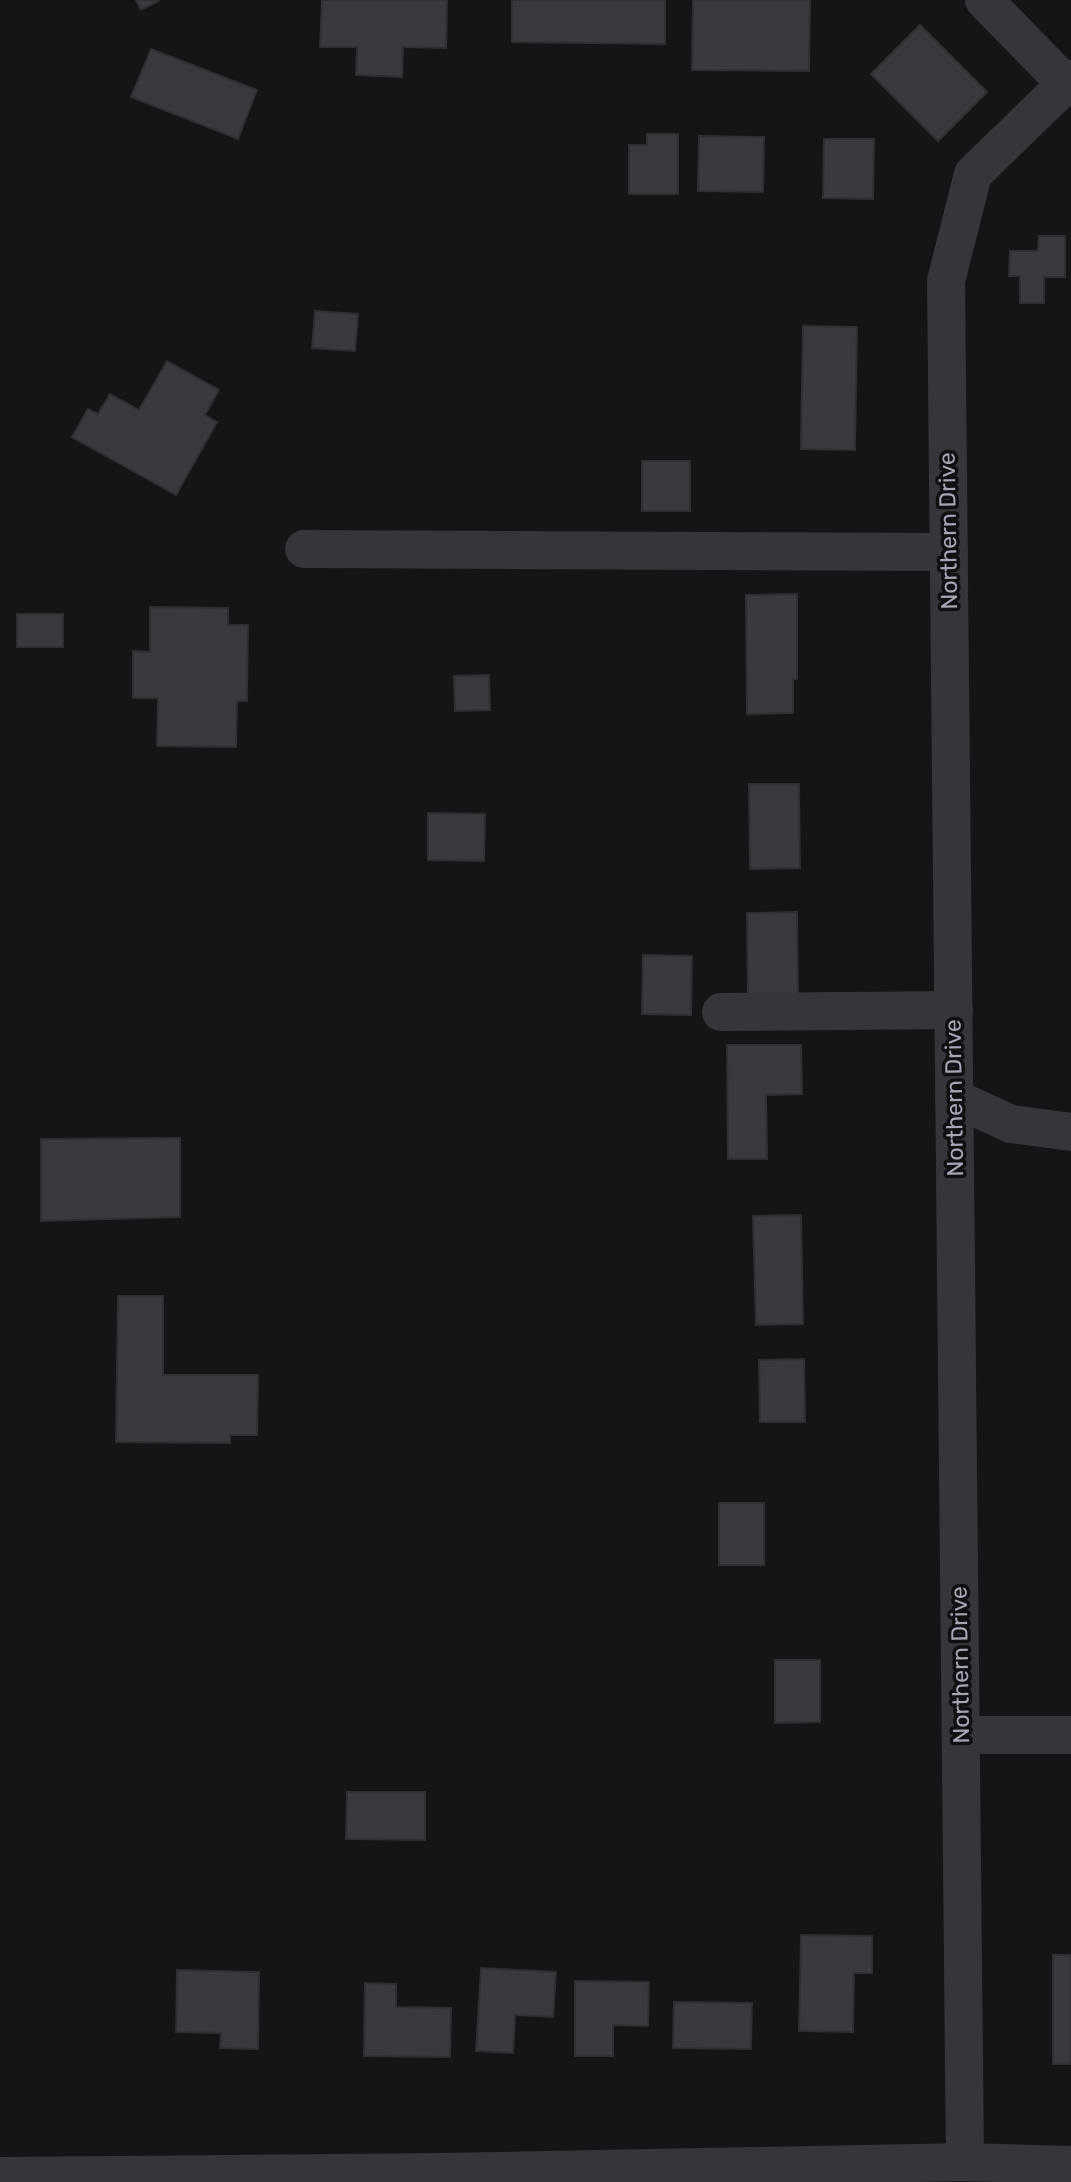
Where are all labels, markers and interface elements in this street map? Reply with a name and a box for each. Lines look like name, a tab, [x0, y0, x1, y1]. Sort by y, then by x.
street label: Northern Drive	[933, 452, 963, 610]
street label: Northern Drive	[939, 1019, 969, 1177]
street label: Northern Drive	[945, 1586, 975, 1744]

